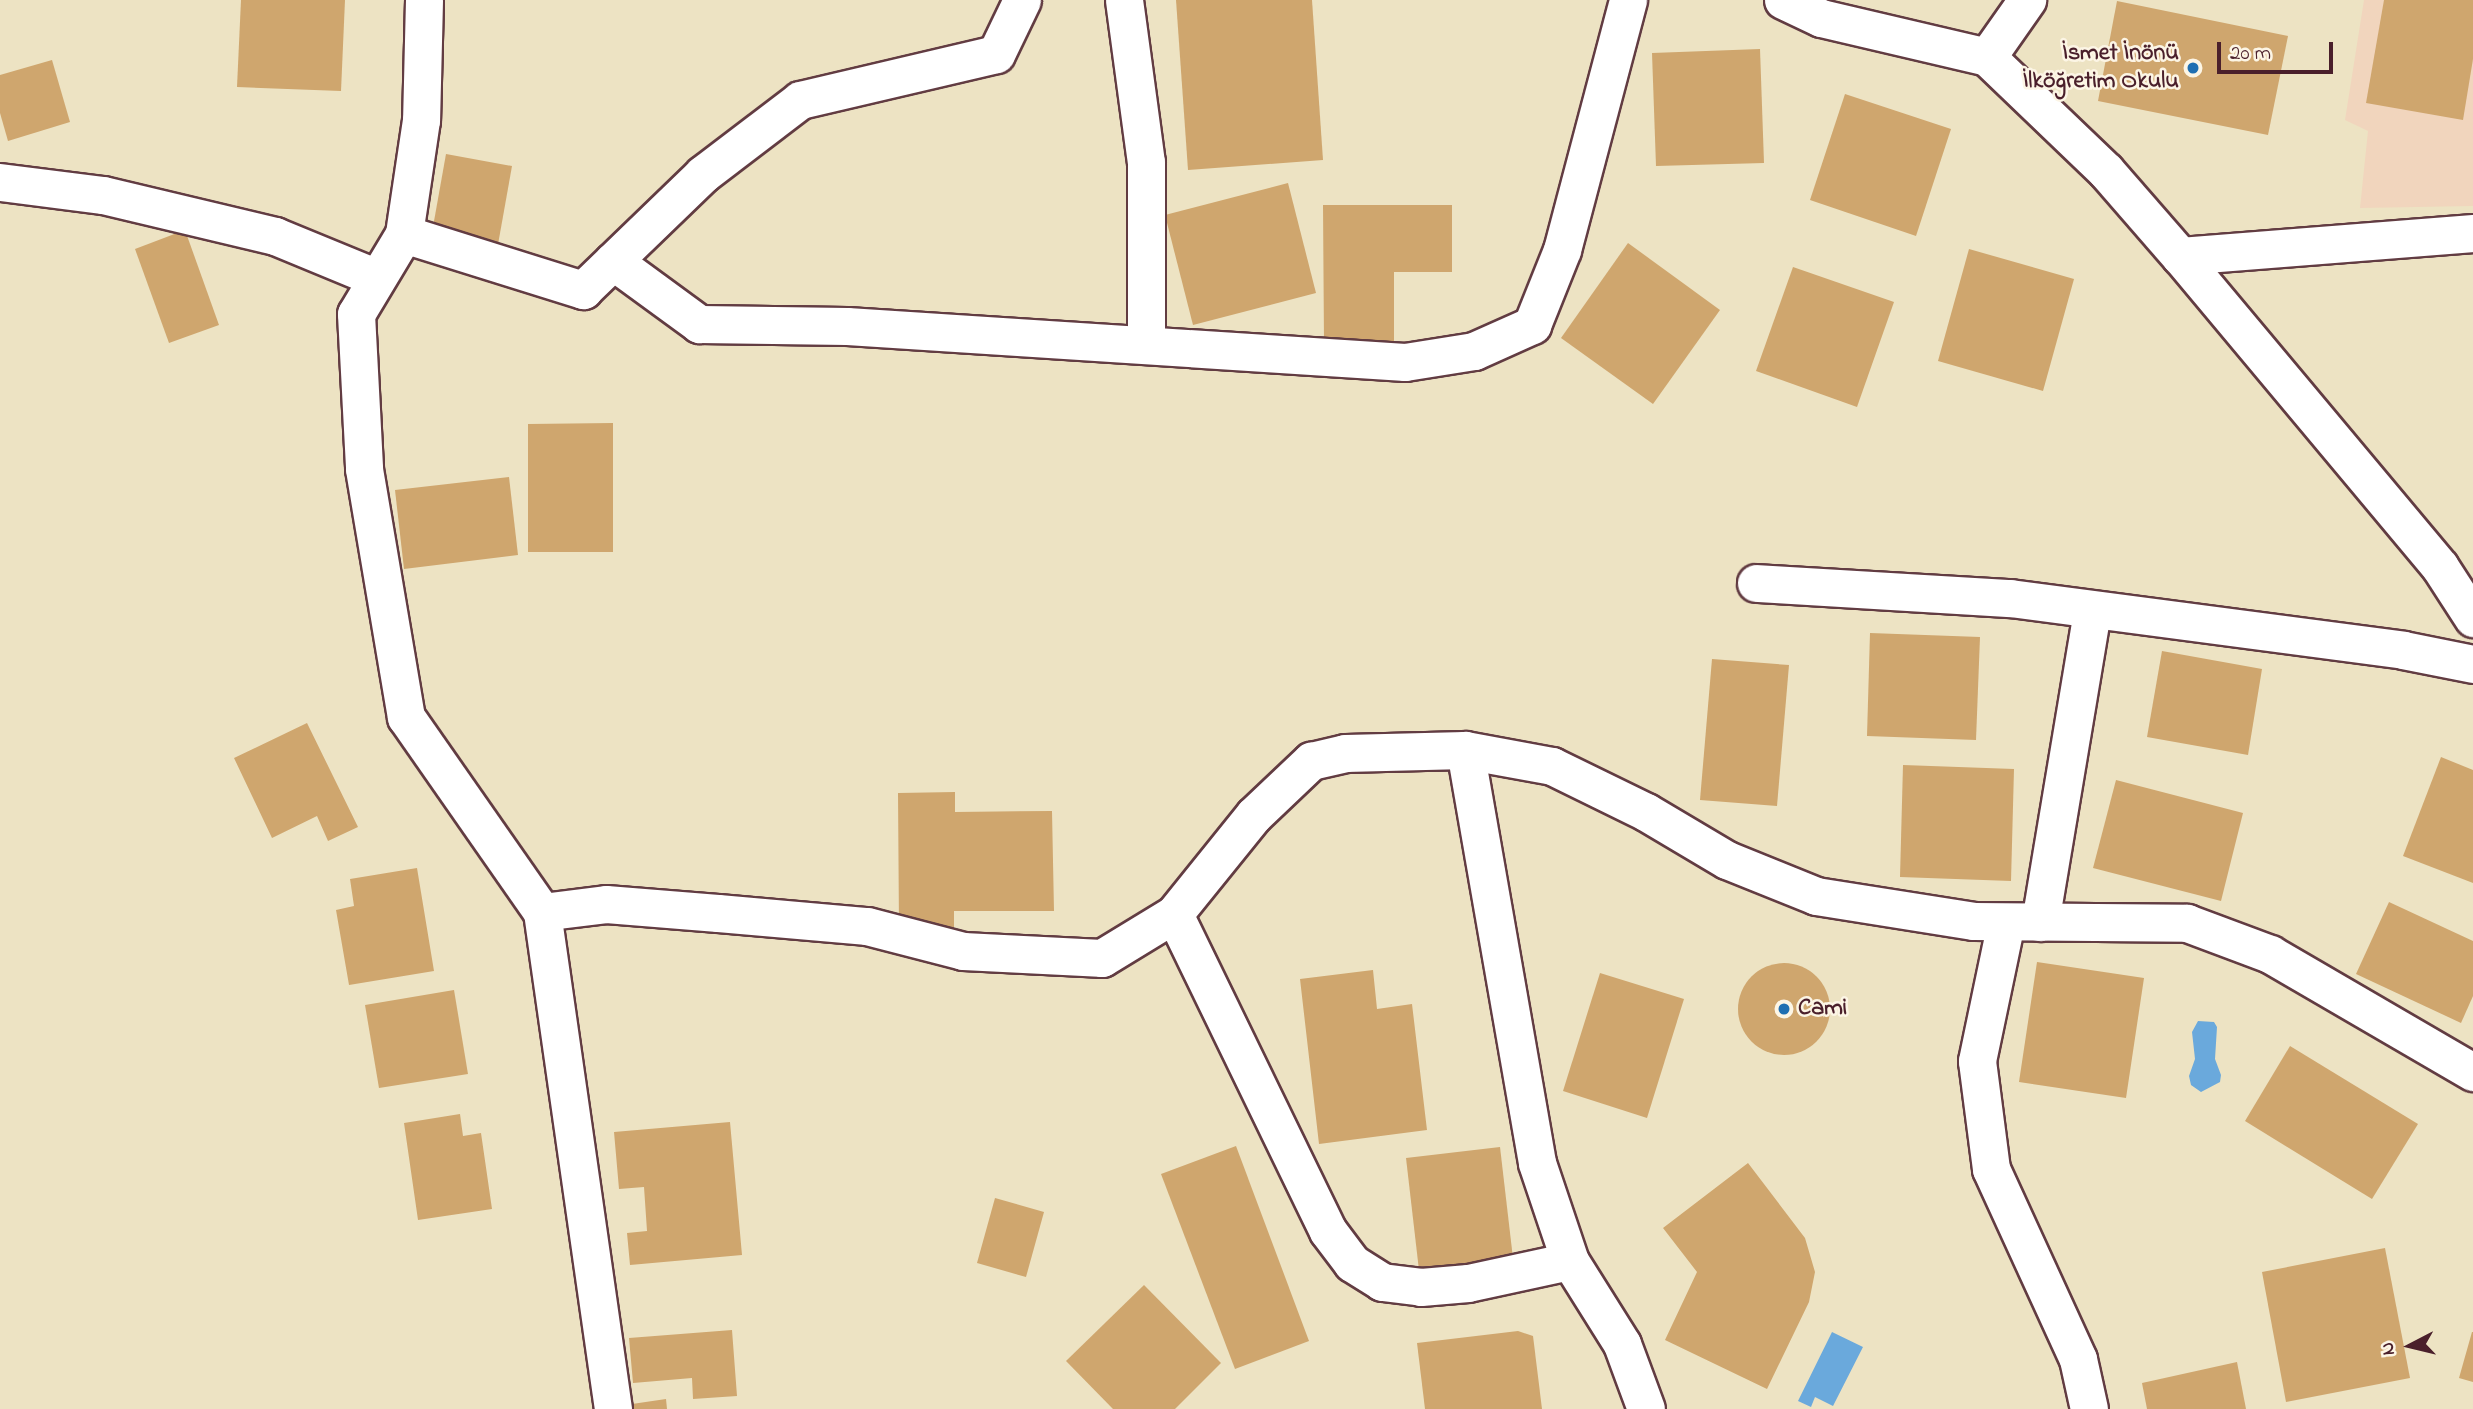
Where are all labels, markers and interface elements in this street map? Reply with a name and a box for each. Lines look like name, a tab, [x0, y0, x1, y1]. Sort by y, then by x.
scale bar	[2221, 28, 2336, 72]
text: 20 m	[2230, 39, 2271, 69]
place label: İsmet İnönü İlköğretim Okulu	[2023, 40, 2179, 96]
marker: İsmet İnönü İlköğretim Okulu	[2185, 60, 2201, 76]
place label: Cami	[1798, 995, 1847, 1023]
marker: Cami	[1776, 1001, 1792, 1017]
north arrow	[2375, 1311, 2445, 1381]
text: N	[2374, 1341, 2403, 1357]

